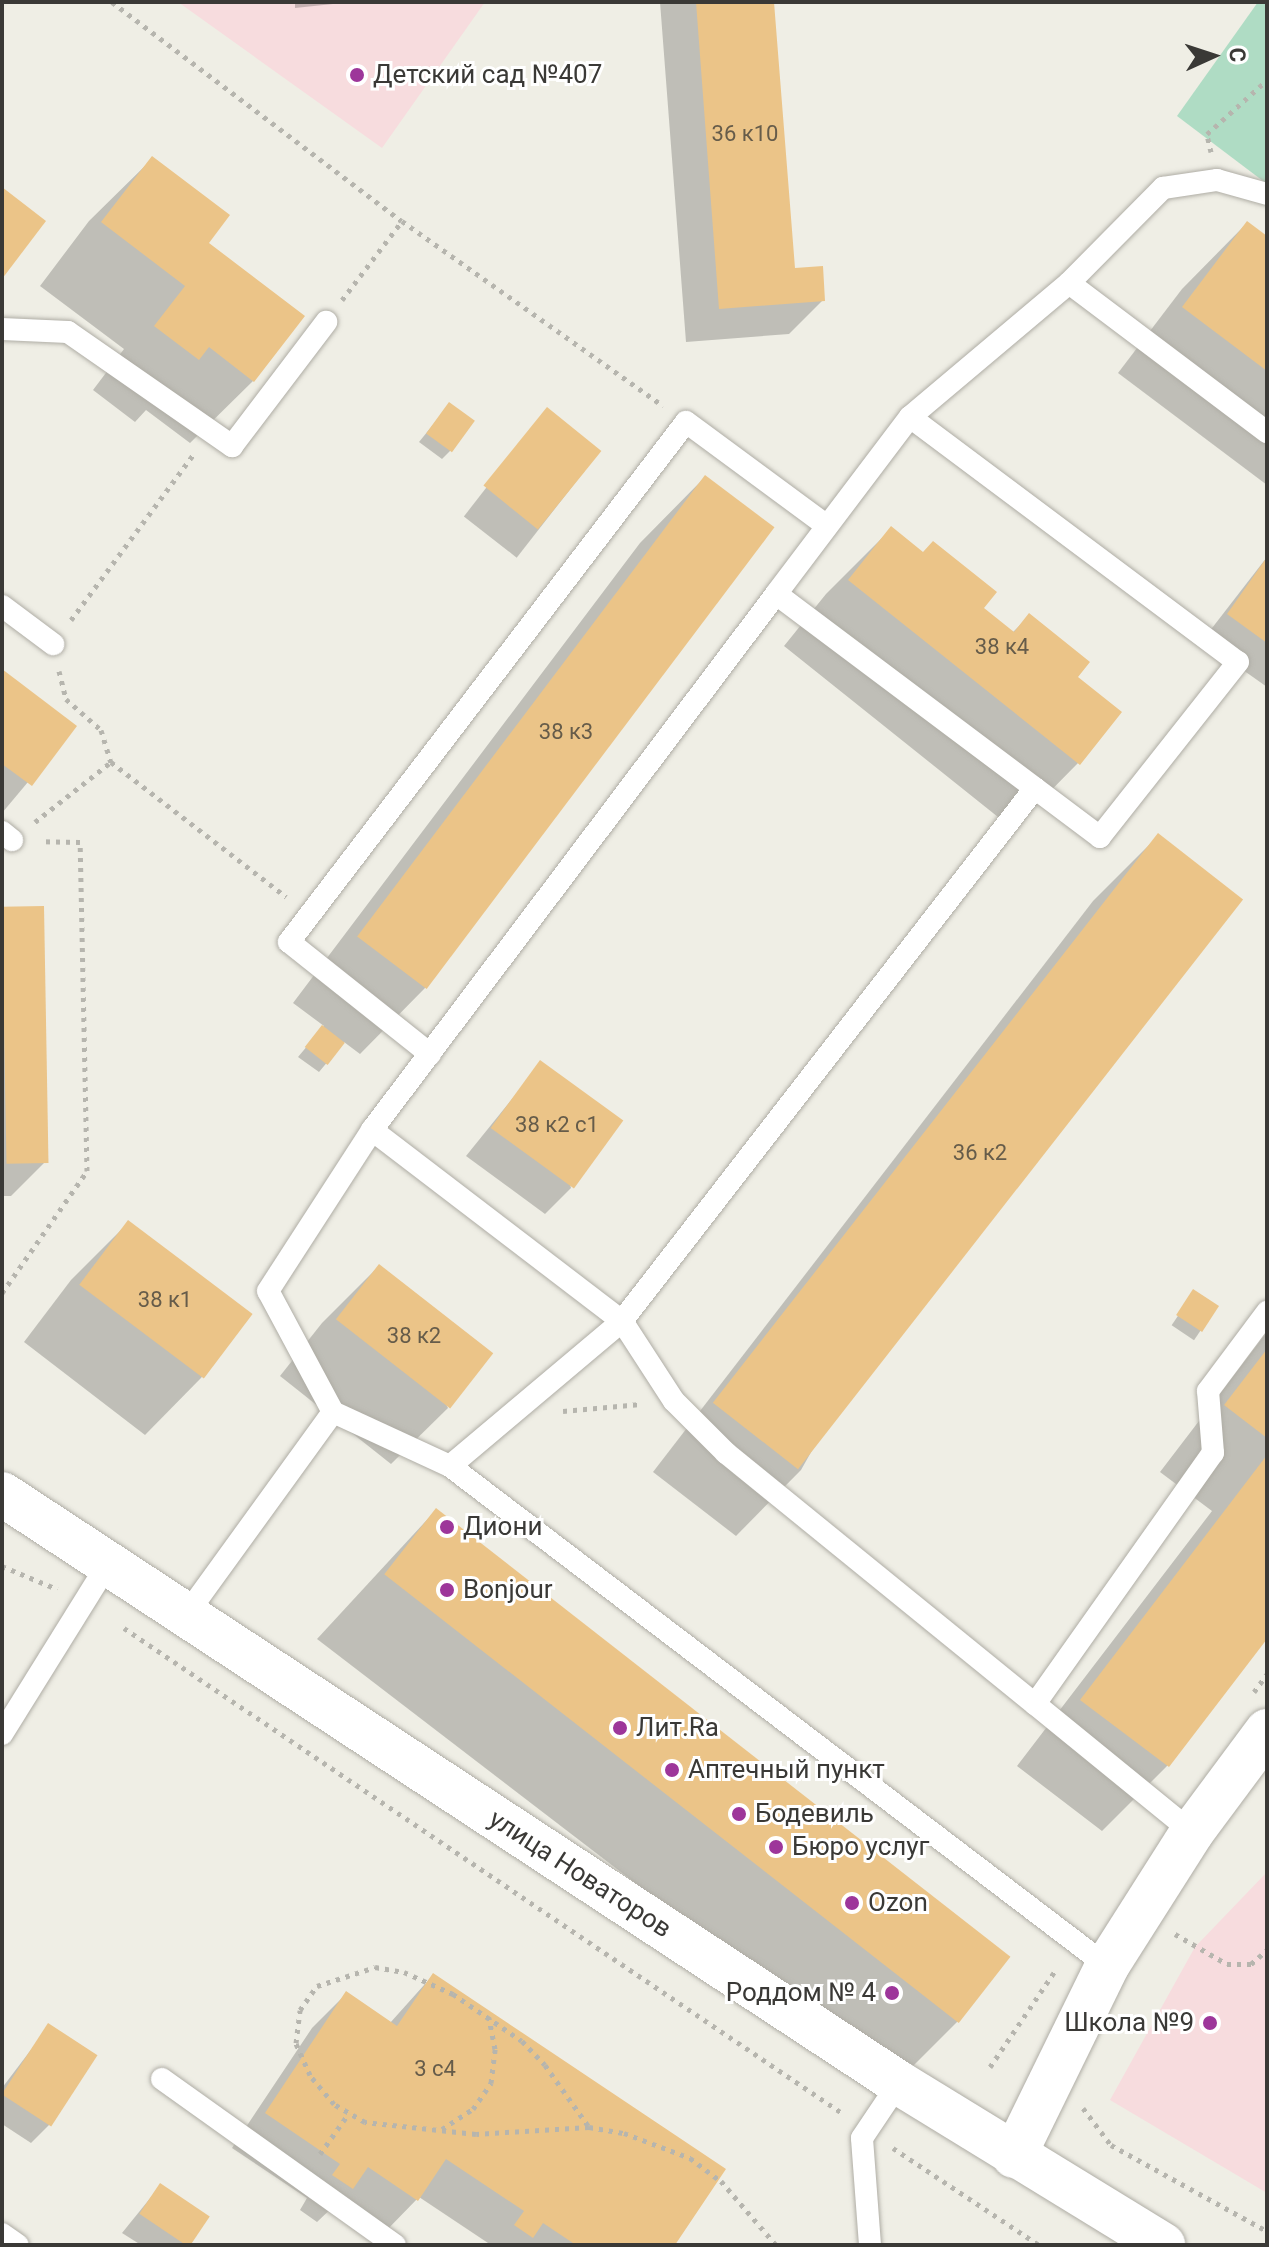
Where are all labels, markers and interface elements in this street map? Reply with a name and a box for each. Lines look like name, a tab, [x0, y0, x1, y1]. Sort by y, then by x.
north arrow	[1173, 16, 1253, 96]
text: С	[1225, 47, 1250, 63]
place label: Детский сад №407	[373, 59, 602, 91]
marker: Детский сад №407	[348, 66, 366, 84]
house number: 36 к10	[712, 121, 778, 147]
house number: 38 к4	[975, 634, 1029, 660]
house number: 38 к3	[539, 719, 593, 745]
house number: 38 к2 с1	[515, 1112, 599, 1138]
house number: 36 к2	[953, 1140, 1007, 1166]
house number: 38 к1	[138, 1287, 192, 1313]
house number: 38 к2	[387, 1323, 441, 1349]
place label: Диони	[463, 1511, 542, 1543]
marker: Диони	[438, 1518, 456, 1536]
place label: Bonjour	[463, 1574, 553, 1606]
marker: Bonjour	[438, 1581, 456, 1599]
place label: Лит.Ra	[636, 1712, 719, 1744]
marker: Лит.Ra	[611, 1719, 629, 1737]
place label: Аптечный пункт	[688, 1754, 885, 1786]
marker: Аптечный пункт	[663, 1761, 681, 1779]
place label: Бодевиль	[755, 1798, 874, 1830]
street label: улица Новаторов	[483, 1803, 677, 1945]
marker: Бодевиль	[730, 1805, 748, 1823]
place label: Бюро услуг	[792, 1831, 929, 1863]
marker: Бюро услуг	[767, 1838, 785, 1856]
place label: Ozon	[868, 1887, 928, 1919]
marker: Ozon	[843, 1894, 861, 1912]
place label: Роддом № 4	[726, 1977, 876, 2009]
marker: Роддом № 4	[883, 1984, 901, 2002]
place label: Школа №9	[1064, 2007, 1194, 2039]
marker: Школа №9	[1201, 2014, 1219, 2032]
house number: 3 с4	[414, 2056, 456, 2082]

